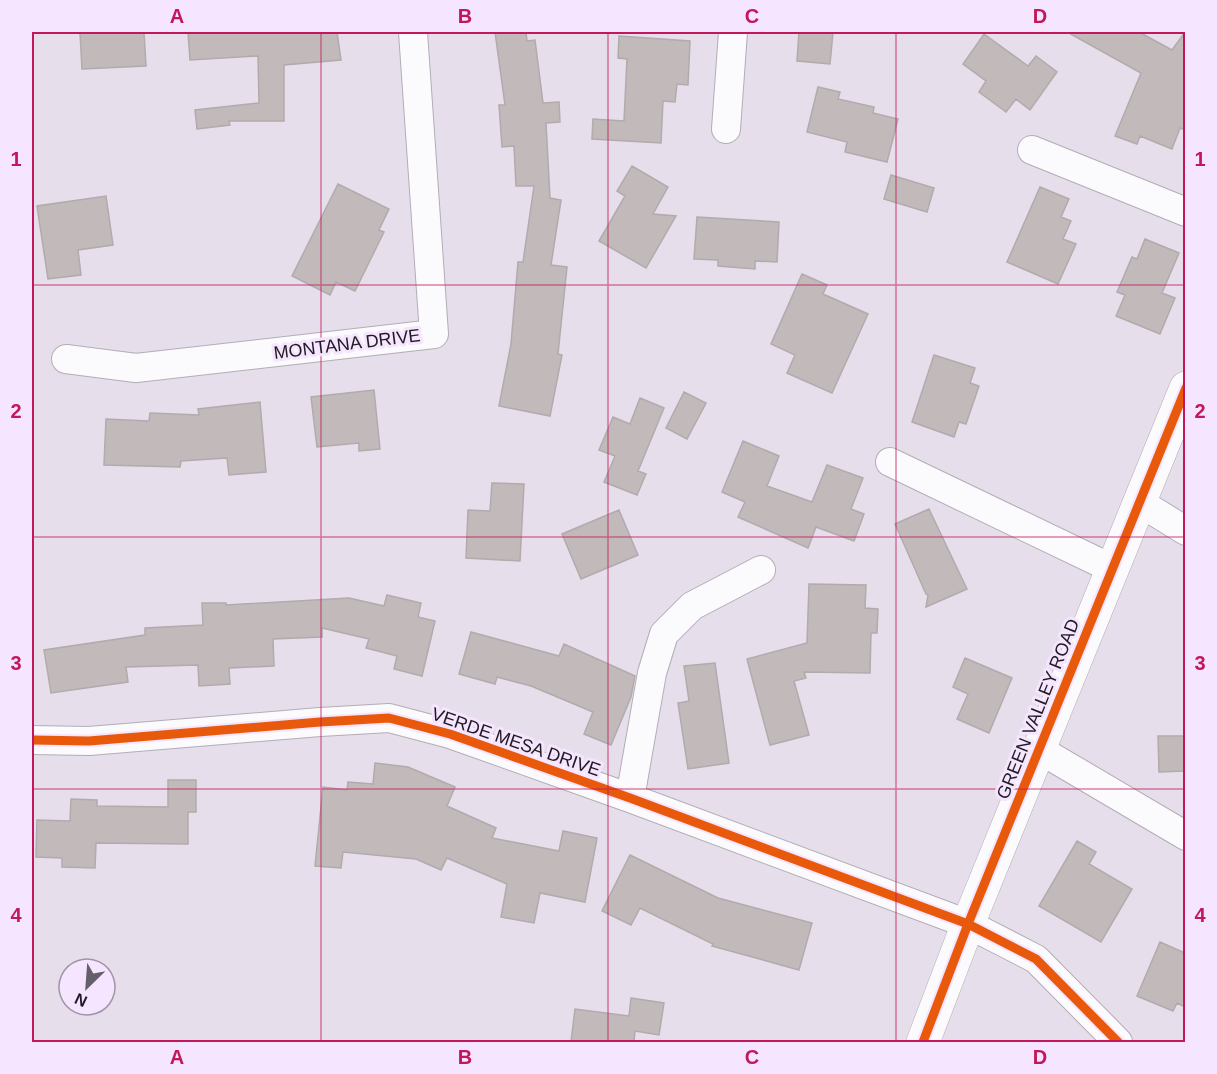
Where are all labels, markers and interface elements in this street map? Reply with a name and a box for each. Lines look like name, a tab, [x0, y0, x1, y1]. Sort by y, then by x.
text: A	[170, 5, 184, 27]
text: B	[458, 5, 472, 27]
text: C	[745, 5, 759, 27]
text: D	[1033, 5, 1047, 27]
text: 1	[10, 148, 22, 170]
text: 1	[1194, 148, 1206, 170]
street label: MONTANA DRIVE	[272, 325, 422, 363]
text: 2	[10, 400, 22, 422]
text: 2	[1194, 400, 1206, 422]
street label: GREEN VALLEY ROAD	[993, 616, 1083, 802]
text: 3	[10, 652, 22, 674]
text: 3	[1194, 652, 1206, 674]
street label: VERDE MESA DRIVE	[429, 704, 603, 780]
text: 4	[10, 904, 22, 926]
text: 4	[1194, 904, 1206, 926]
north arrow	[57, 957, 117, 1017]
text: N	[72, 990, 90, 1010]
text: A	[170, 1046, 184, 1068]
text: B	[458, 1046, 472, 1068]
text: C	[745, 1046, 759, 1068]
text: D	[1033, 1046, 1047, 1068]

